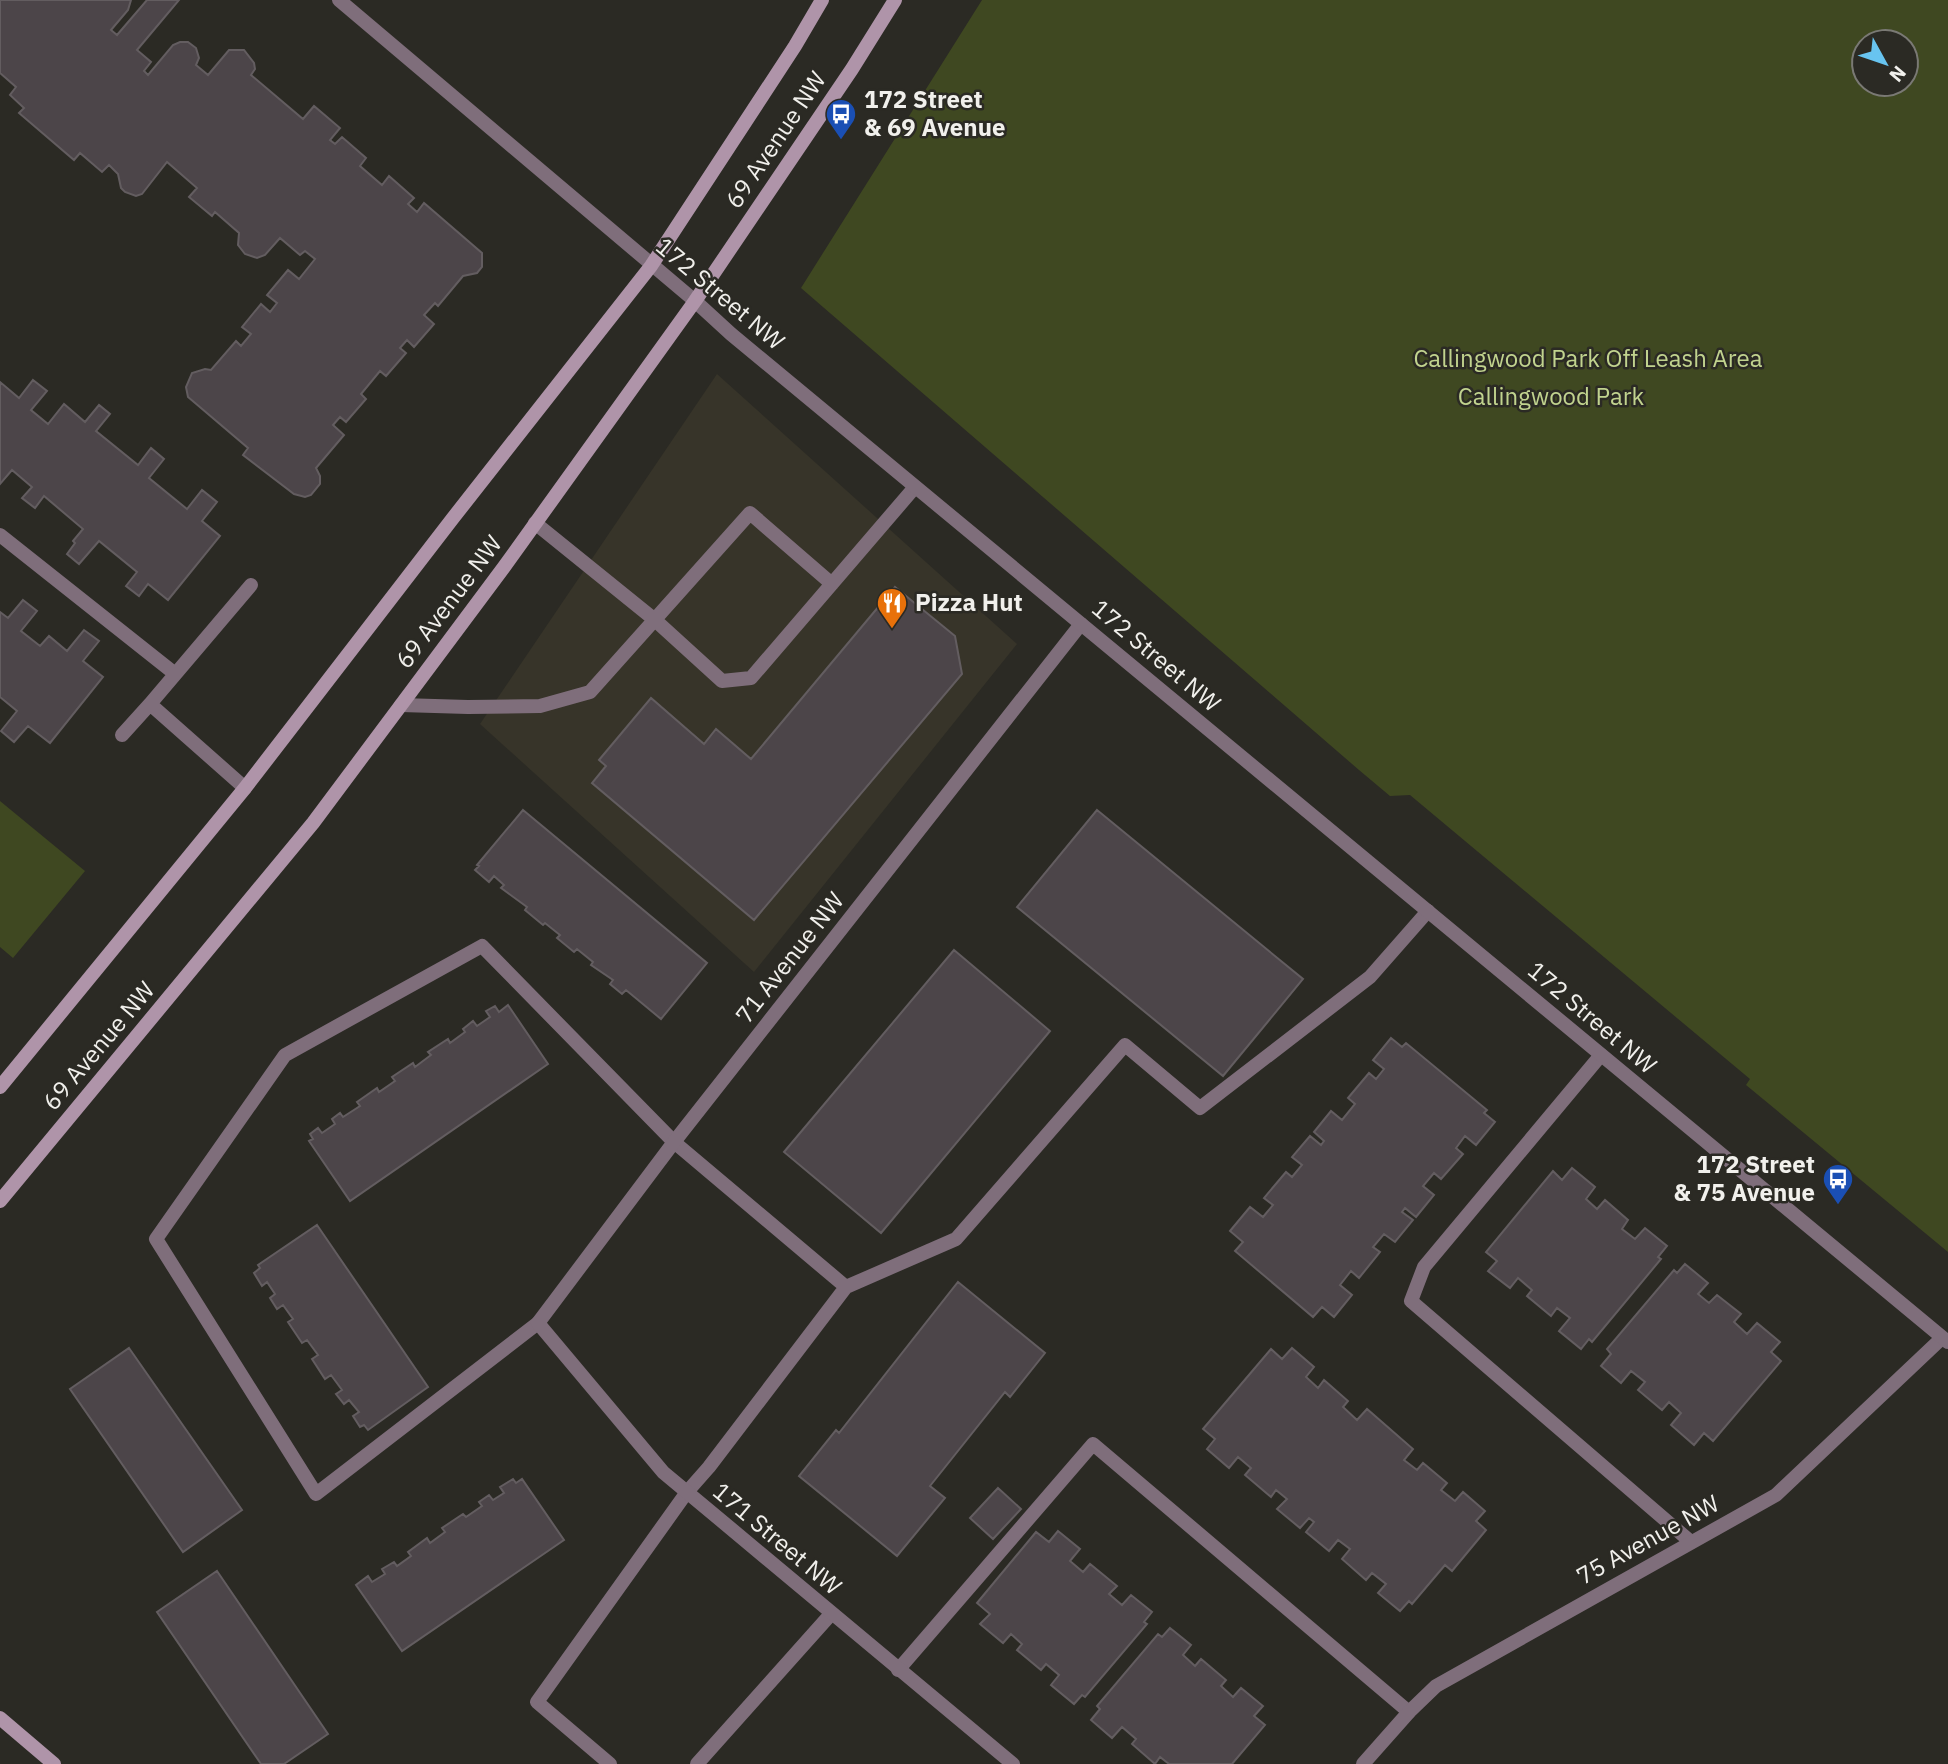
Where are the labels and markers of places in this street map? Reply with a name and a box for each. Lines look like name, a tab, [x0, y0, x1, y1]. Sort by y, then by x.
place label: 172 Street & 69 Avenue	[864, 83, 1005, 143]
bus stop icon: 172 Street & 69 Avenue	[824, 97, 858, 141]
restaurant icon: Pizza Hut	[875, 586, 909, 630]
place label: Pizza Hut	[915, 586, 1023, 618]
place label: 172 Street & 75 Avenue	[1674, 1148, 1815, 1208]
bus stop icon: 172 Street & 75 Avenue	[1821, 1162, 1855, 1206]

